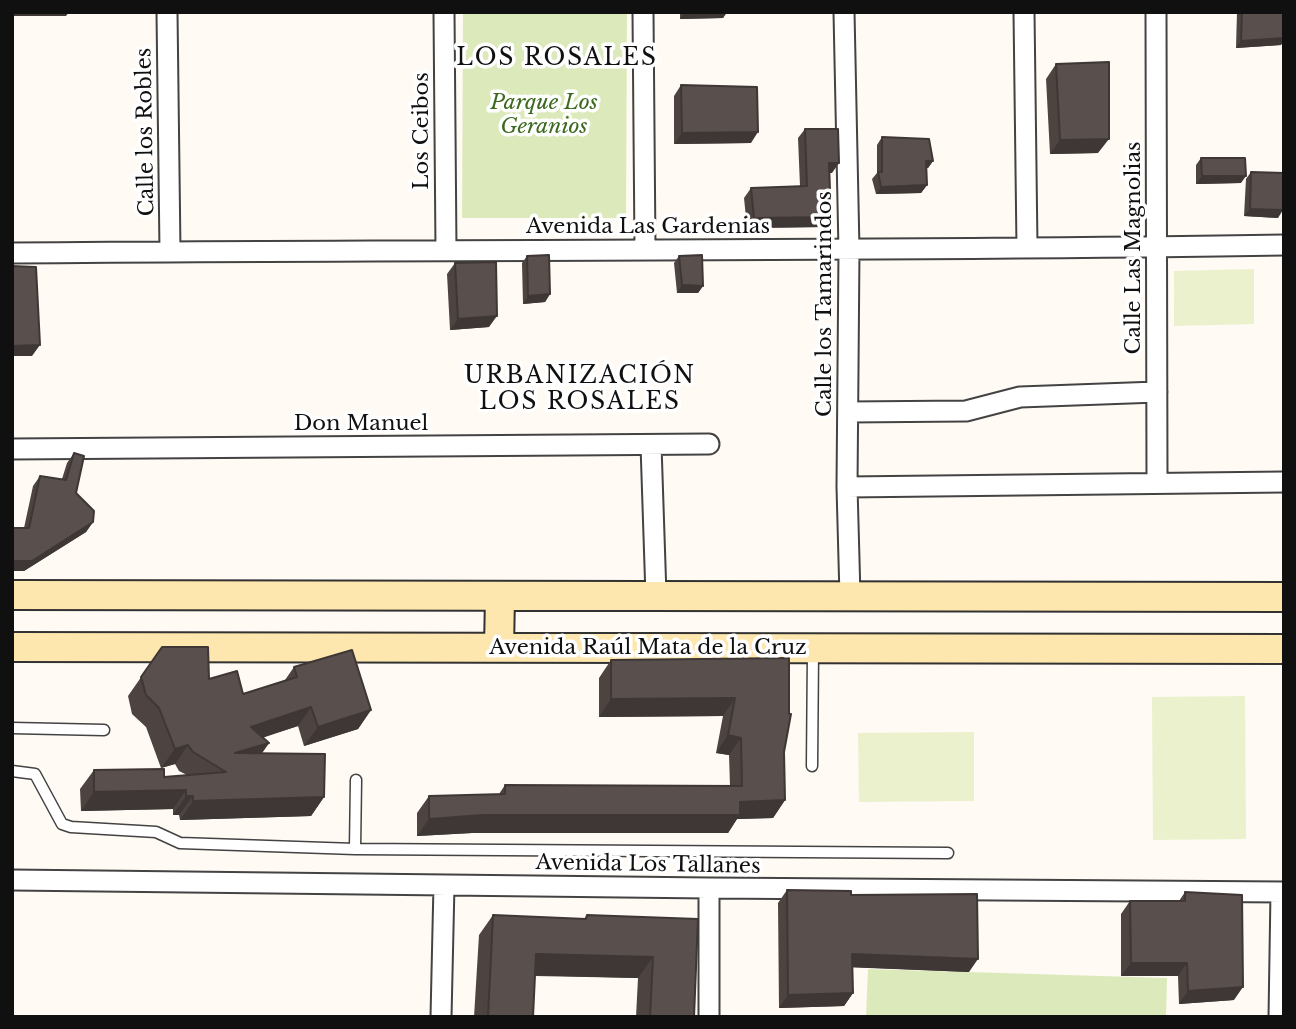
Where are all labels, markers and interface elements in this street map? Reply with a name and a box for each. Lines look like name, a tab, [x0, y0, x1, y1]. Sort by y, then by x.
district label: LOS ROSALES	[458, 45, 656, 73]
street label: Calle los Robles	[132, 48, 160, 216]
street label: Los Ceibos	[409, 72, 435, 190]
park label: Parque Los Geranios	[490, 90, 598, 140]
street label: Calle Las Magnolias	[1121, 141, 1147, 355]
street label: Calle los Tamarindos	[812, 191, 838, 417]
street label: Avenida Las Gardenias	[526, 214, 770, 240]
district label: URBANIZACIÓN LOS ROSALES	[465, 363, 695, 417]
street label: Don Manuel	[294, 411, 428, 437]
street label: Avenida Raúl Mata de la Cruz	[489, 635, 807, 661]
street label: Avenida Los Tallanes	[535, 850, 761, 880]

